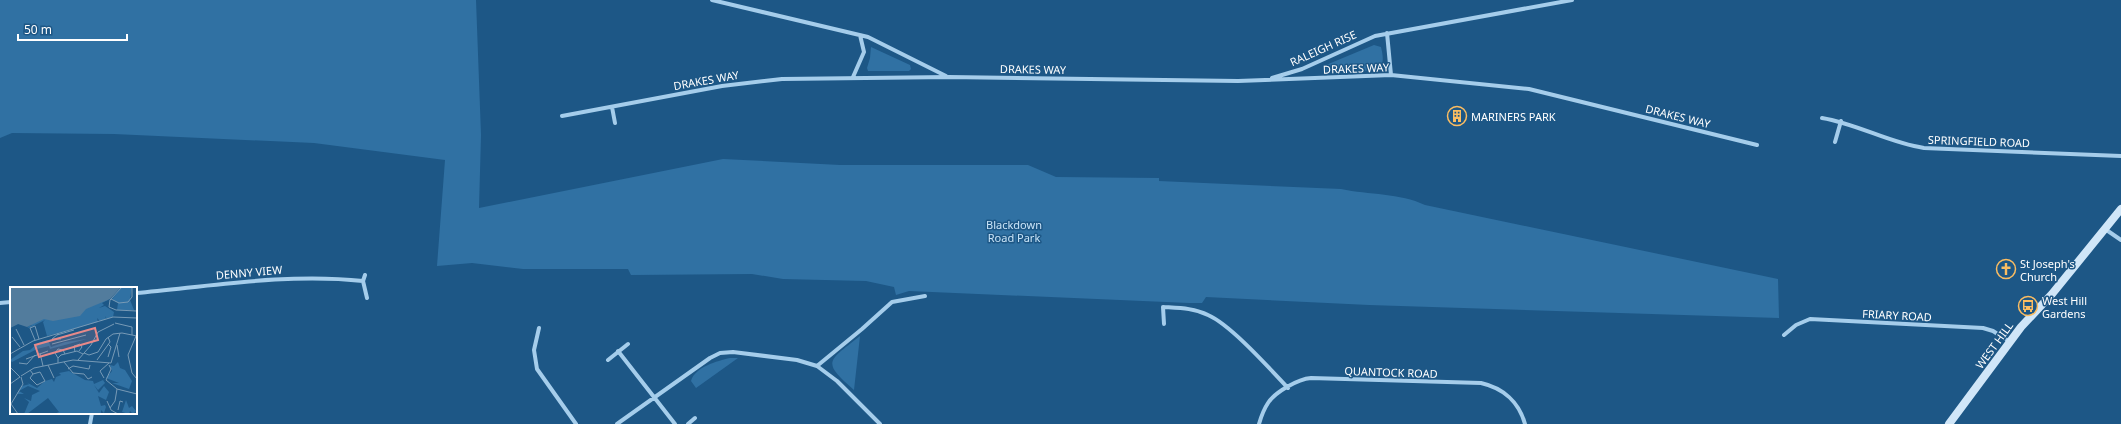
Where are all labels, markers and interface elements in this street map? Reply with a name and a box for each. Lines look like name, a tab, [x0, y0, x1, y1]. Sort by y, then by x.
scale bar	[18, 16, 127, 42]
text: 50 m	[24, 21, 52, 38]
street label: RALEIGH RISE	[1287, 27, 1359, 69]
street label: DRAKES WAY	[1323, 59, 1390, 77]
street label: DRAKES WAY	[1000, 61, 1067, 77]
street label: DRAKES WAY	[672, 67, 741, 93]
street label: DRAKES WAY	[1644, 101, 1713, 131]
building icon: MARINERS PARK	[1446, 105, 1468, 127]
place label: MARINERS PARK	[1471, 109, 1556, 124]
street label: SPRINGFIELD ROAD	[1928, 132, 2030, 150]
park label: Blackdown Road Park	[986, 217, 1042, 245]
place label: St Joseph's Church	[2020, 256, 2075, 284]
church icon: St Joseph's Church	[1995, 258, 2017, 280]
street label: DENNY VIEW	[215, 262, 284, 282]
inset map	[10, 287, 137, 414]
place label: West Hill Gardens	[2042, 293, 2087, 321]
bus stop icon: West Hill Gardens	[2017, 295, 2039, 317]
street label: FRIARY ROAD	[1862, 306, 1932, 324]
street label: WEST HILL	[1972, 318, 2016, 372]
street label: QUANTOCK ROAD	[1344, 363, 1438, 381]

